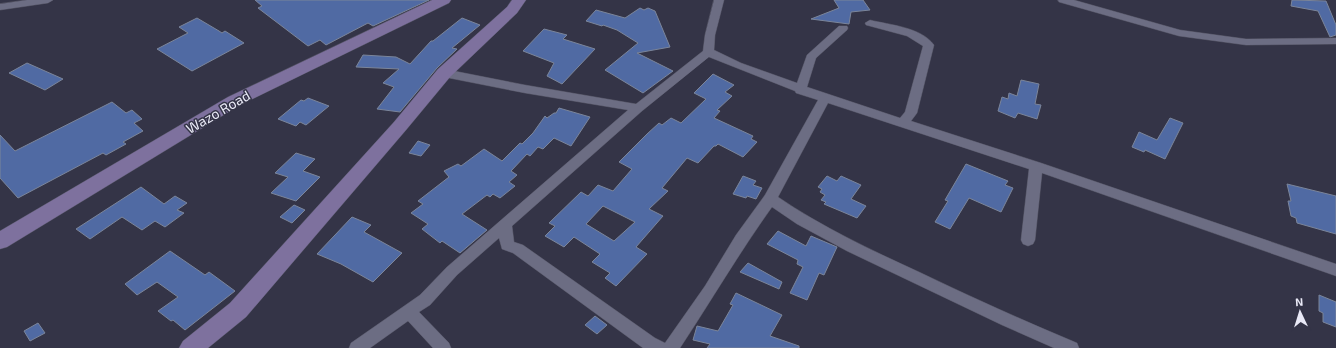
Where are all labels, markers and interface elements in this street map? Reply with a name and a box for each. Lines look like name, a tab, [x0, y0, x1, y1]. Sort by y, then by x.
street label: Wazo Road	[183, 86, 253, 137]
north arrow	[1280, 292, 1320, 332]
text: N	[1295, 295, 1304, 308]

